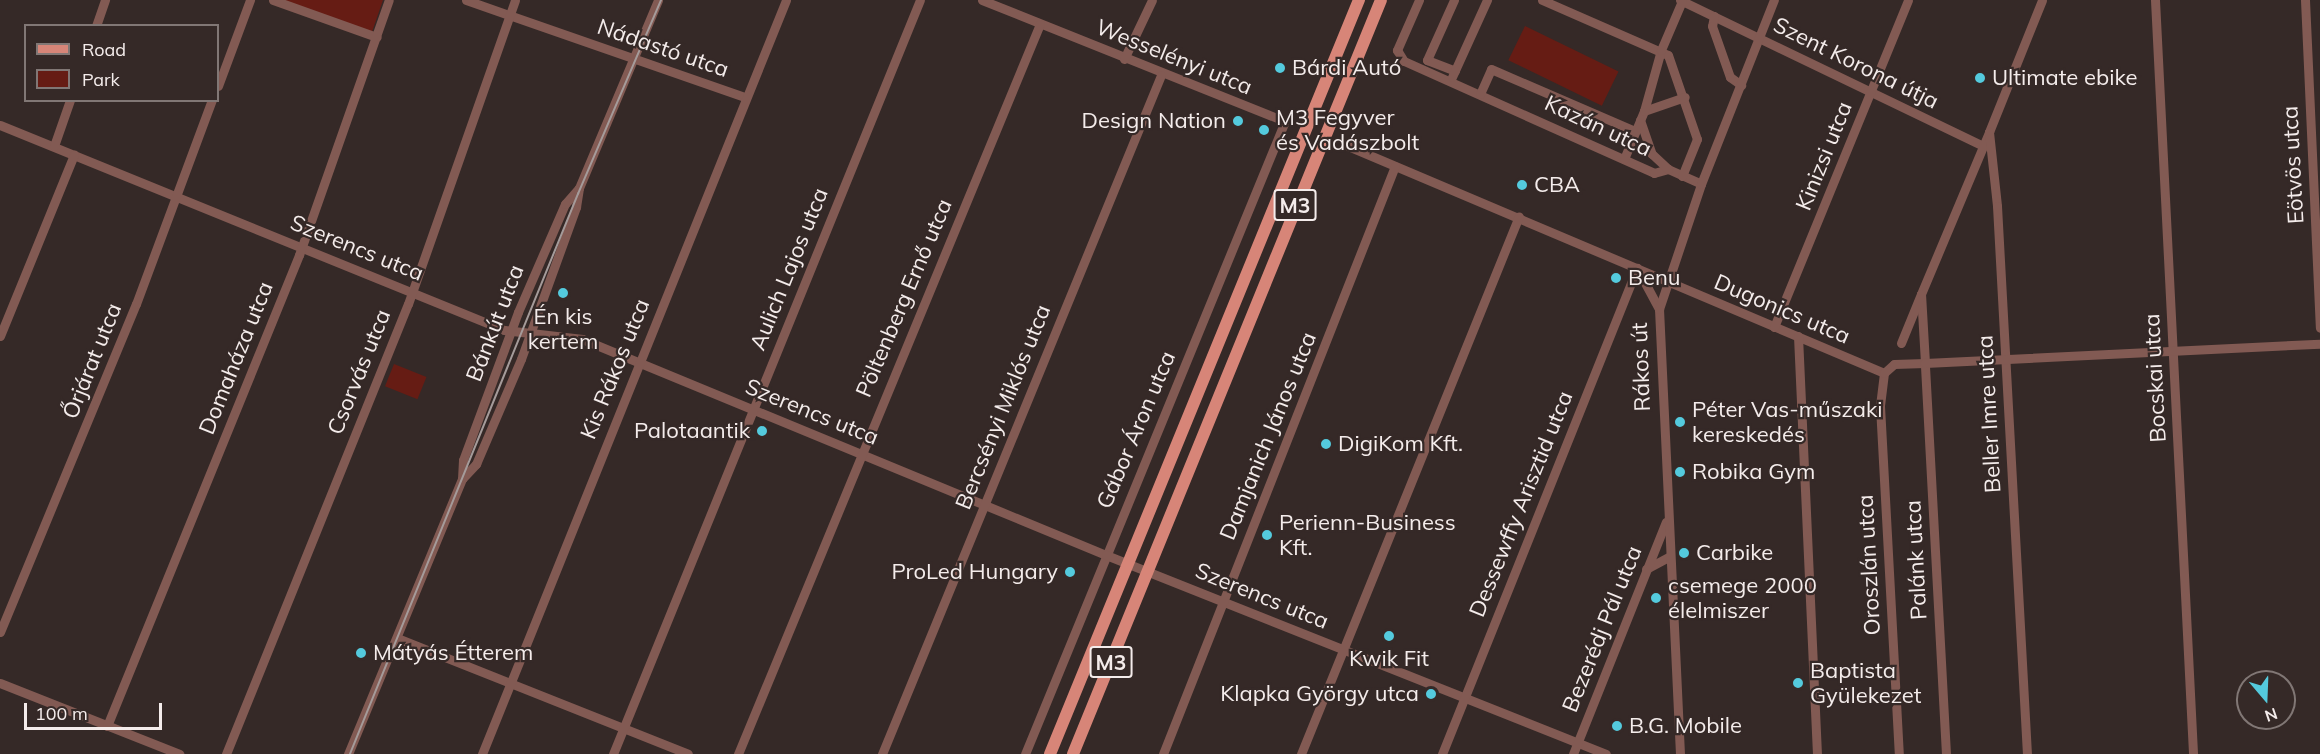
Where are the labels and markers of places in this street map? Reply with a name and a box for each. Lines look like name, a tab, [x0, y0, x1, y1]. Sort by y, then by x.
place label: Bárdi Autó	[1292, 55, 1401, 81]
marker: Bárdi Autó	[1273, 61, 1287, 75]
place label: Ultimate ebike	[1992, 65, 2137, 91]
marker: Ultimate ebike	[1973, 71, 1987, 85]
place label: M3 Fegyver és Vadászbolt	[1276, 104, 1419, 156]
place label: Design Nation	[1082, 108, 1226, 134]
marker: Design Nation	[1231, 114, 1245, 128]
marker: M3 Fegyver és Vadászbolt	[1257, 123, 1271, 137]
place label: CBA	[1534, 172, 1580, 198]
marker: CBA	[1515, 178, 1529, 192]
place label: Benu	[1628, 265, 1681, 291]
marker: Benu	[1609, 271, 1623, 285]
marker: Én kis kertem	[556, 286, 570, 300]
place label: Én kis kertem	[528, 303, 598, 354]
place label: Péter Vas-műszaki kereskedés	[1692, 396, 1883, 448]
marker: Péter Vas-műszaki kereskedés	[1673, 415, 1687, 429]
place label: Palotaantik	[634, 418, 750, 444]
marker: Palotaantik	[755, 424, 769, 438]
place label: DigiKom Kft.	[1338, 431, 1463, 457]
marker: DigiKom Kft.	[1319, 437, 1333, 451]
place label: Robika Gym	[1692, 459, 1815, 485]
marker: Robika Gym	[1673, 465, 1687, 479]
place label: Perienn-Business Kft.	[1279, 509, 1456, 560]
marker: Perienn-Business Kft.	[1260, 528, 1274, 542]
place label: Carbike	[1696, 540, 1773, 566]
marker: Carbike	[1677, 546, 1691, 560]
place label: ProLed Hungary	[891, 559, 1058, 585]
marker: ProLed Hungary	[1063, 565, 1077, 579]
place label: csemege 2000 élelmiszer	[1668, 572, 1817, 624]
marker: csemege 2000 élelmiszer	[1649, 591, 1663, 605]
marker: Kwik Fit	[1382, 629, 1396, 643]
place label: Mátyás Étterem	[373, 640, 533, 666]
marker: Mátyás Étterem	[354, 646, 368, 660]
place label: Kwik Fit	[1349, 646, 1429, 672]
place label: Baptista Gyülekezet	[1810, 657, 1921, 708]
marker: Baptista Gyülekezet	[1791, 676, 1805, 690]
place label: Klapka György utca	[1220, 681, 1419, 707]
marker: Klapka György utca	[1424, 687, 1438, 701]
place label: B.G. Mobile	[1629, 713, 1742, 739]
marker: B.G. Mobile	[1610, 719, 1624, 733]

